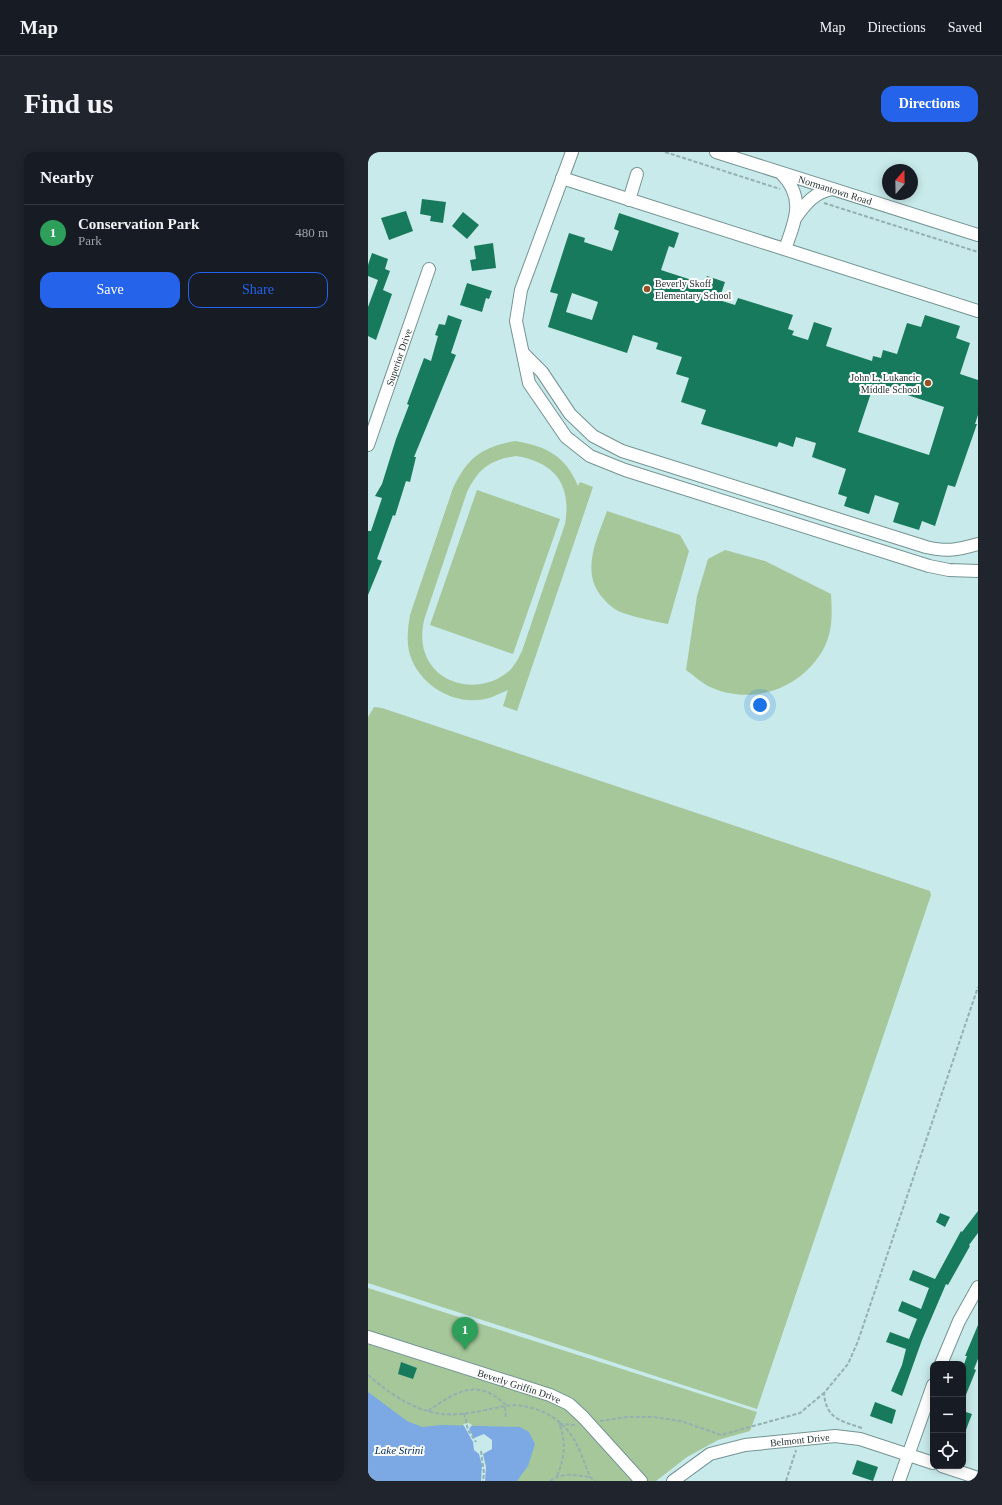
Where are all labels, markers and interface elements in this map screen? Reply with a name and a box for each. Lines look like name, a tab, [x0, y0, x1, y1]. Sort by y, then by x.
text: Map	[20, 17, 58, 38]
text: Map	[820, 20, 845, 35]
text: Directions	[867, 20, 926, 35]
text: Saved	[948, 20, 982, 35]
button: Directions	[881, 86, 978, 122]
text: Find us	[24, 88, 114, 119]
north arrow	[882, 164, 918, 200]
text: Nearby	[40, 168, 94, 187]
street label: Normantown Road	[797, 173, 873, 207]
text: Conservation Park	[78, 216, 199, 232]
text: 1	[50, 225, 56, 240]
text: 480 m	[295, 225, 328, 240]
text: Park	[78, 233, 102, 248]
button: Save	[40, 272, 180, 308]
button: Share	[188, 272, 328, 308]
place label: Beverly Skoff Elementary School	[655, 278, 732, 301]
marker: Beverly Skoff Elementary School	[642, 284, 652, 294]
street label: Superior Drive	[383, 327, 414, 387]
place label: John L. Lukancic Middle School	[850, 372, 921, 395]
marker: John L. Lukancic Middle School	[923, 378, 933, 388]
your location	[750, 695, 770, 715]
pin: 1	[452, 1317, 478, 1350]
map controls	[930, 1361, 966, 1469]
button: +	[930, 1361, 966, 1397]
street label: Beverly Griffin Drive	[476, 1367, 563, 1405]
button: −	[930, 1397, 966, 1433]
street label: Belmont Drive	[769, 1431, 831, 1448]
button: locate	[930, 1433, 966, 1469]
water label: Lake Strini	[374, 1444, 423, 1456]

